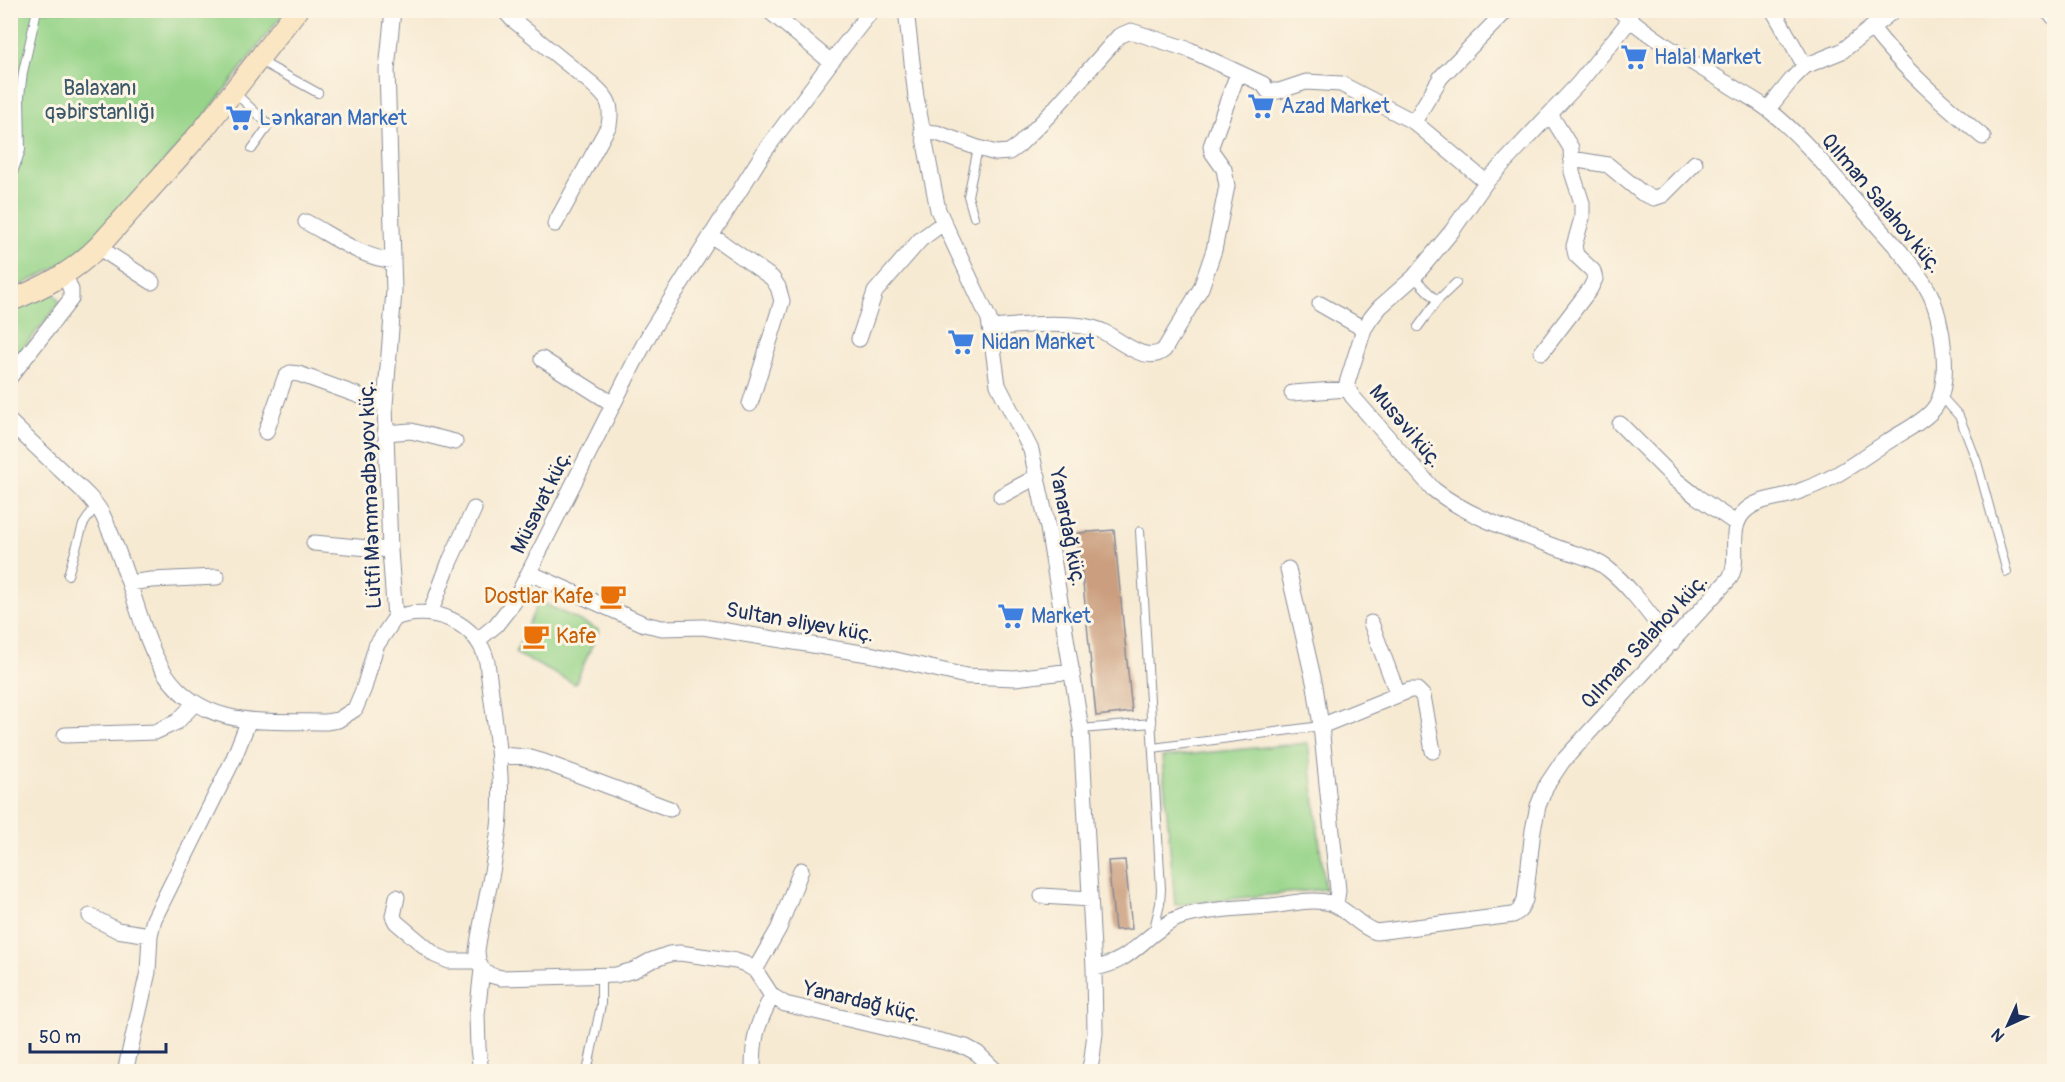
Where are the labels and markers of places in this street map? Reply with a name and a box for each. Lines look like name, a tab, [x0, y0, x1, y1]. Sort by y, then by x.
supermarket icon: Halal Market	[1619, 42, 1649, 72]
place label: Halal Market	[1654, 44, 1762, 71]
supermarket icon: Azad Market	[1246, 91, 1276, 121]
place label: Azad Market	[1281, 93, 1390, 120]
supermarket icon: Lənkaran Market	[224, 103, 254, 133]
place label: Lənkaran Market	[259, 105, 407, 132]
supermarket icon: Nidan Market	[946, 327, 976, 357]
place label: Nidan Market	[981, 329, 1095, 356]
cafe icon: Dostlar Kafe	[598, 581, 628, 611]
place label: Dostlar Kafe	[484, 583, 594, 610]
supermarket icon: Market	[996, 601, 1026, 631]
place label: Market	[1031, 603, 1091, 630]
cafe icon: Kafe	[521, 621, 551, 651]
place label: Kafe	[556, 623, 597, 650]

